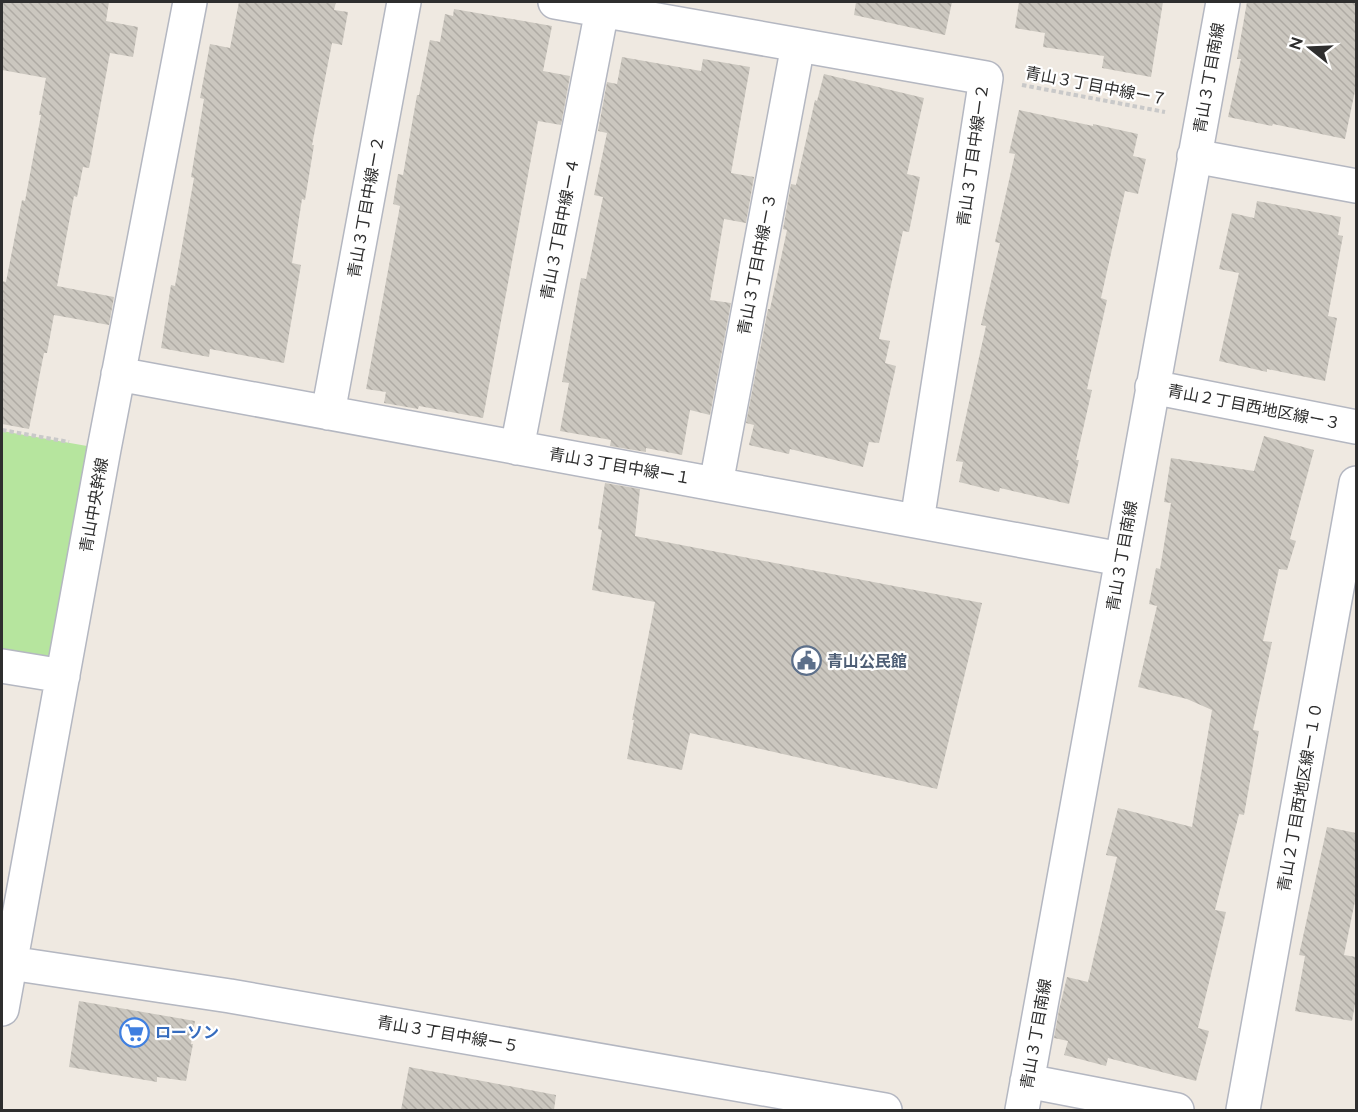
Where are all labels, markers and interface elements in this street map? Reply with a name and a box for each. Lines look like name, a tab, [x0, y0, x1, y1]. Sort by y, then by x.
north arrow	[1280, 18, 1340, 78]
street label: 青山３丁目南線	[1190, 21, 1228, 135]
text: N	[1285, 35, 1307, 52]
street label: 青山３丁目中線ー７	[1024, 63, 1168, 109]
street label: 青山３丁目中線ー２	[954, 82, 992, 228]
street label: 青山３丁目中線ー２	[344, 134, 388, 280]
street label: 青山３丁目中線ー４	[537, 157, 583, 301]
street label: 青山３丁目中線ー３	[734, 192, 780, 336]
street label: 青山２丁目西地区線ー３	[1166, 381, 1342, 433]
street label: 青山３丁目中線ー１	[547, 444, 693, 488]
street label: 青山中央幹線	[76, 456, 112, 554]
street label: 青山３丁目南線	[1103, 499, 1141, 613]
public building icon: 青山公民館	[790, 645, 822, 677]
place label: 青山公民館	[827, 652, 907, 671]
street label: 青山２丁目西地区線ー１０	[1274, 701, 1326, 893]
street label: 青山３丁目南線	[1017, 977, 1055, 1091]
street label: 青山３丁目中線ー５	[375, 1012, 521, 1056]
supermarket icon: ローソン	[118, 1016, 150, 1048]
place label: ローソン	[155, 1023, 219, 1042]

